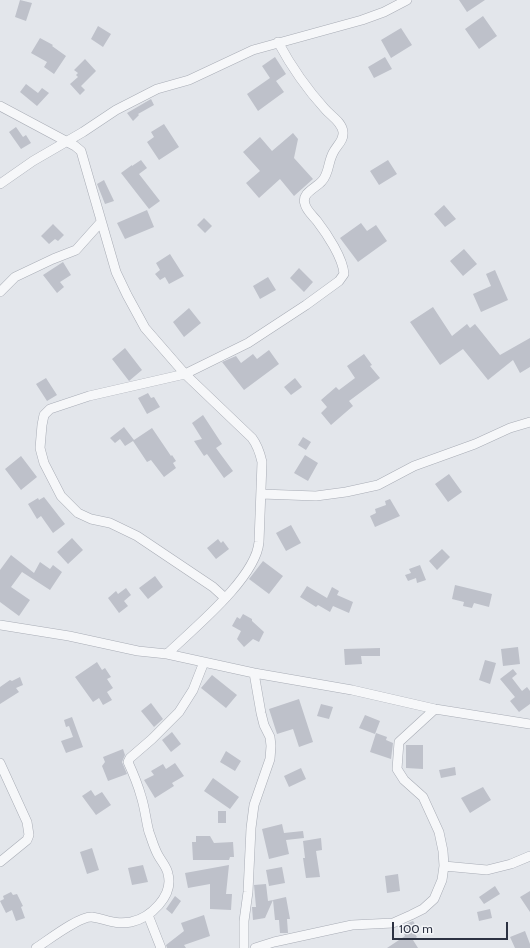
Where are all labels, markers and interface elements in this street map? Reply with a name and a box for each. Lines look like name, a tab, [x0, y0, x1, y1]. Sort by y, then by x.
scale bar	[394, 914, 510, 940]
text: 100 m	[399, 921, 433, 936]

